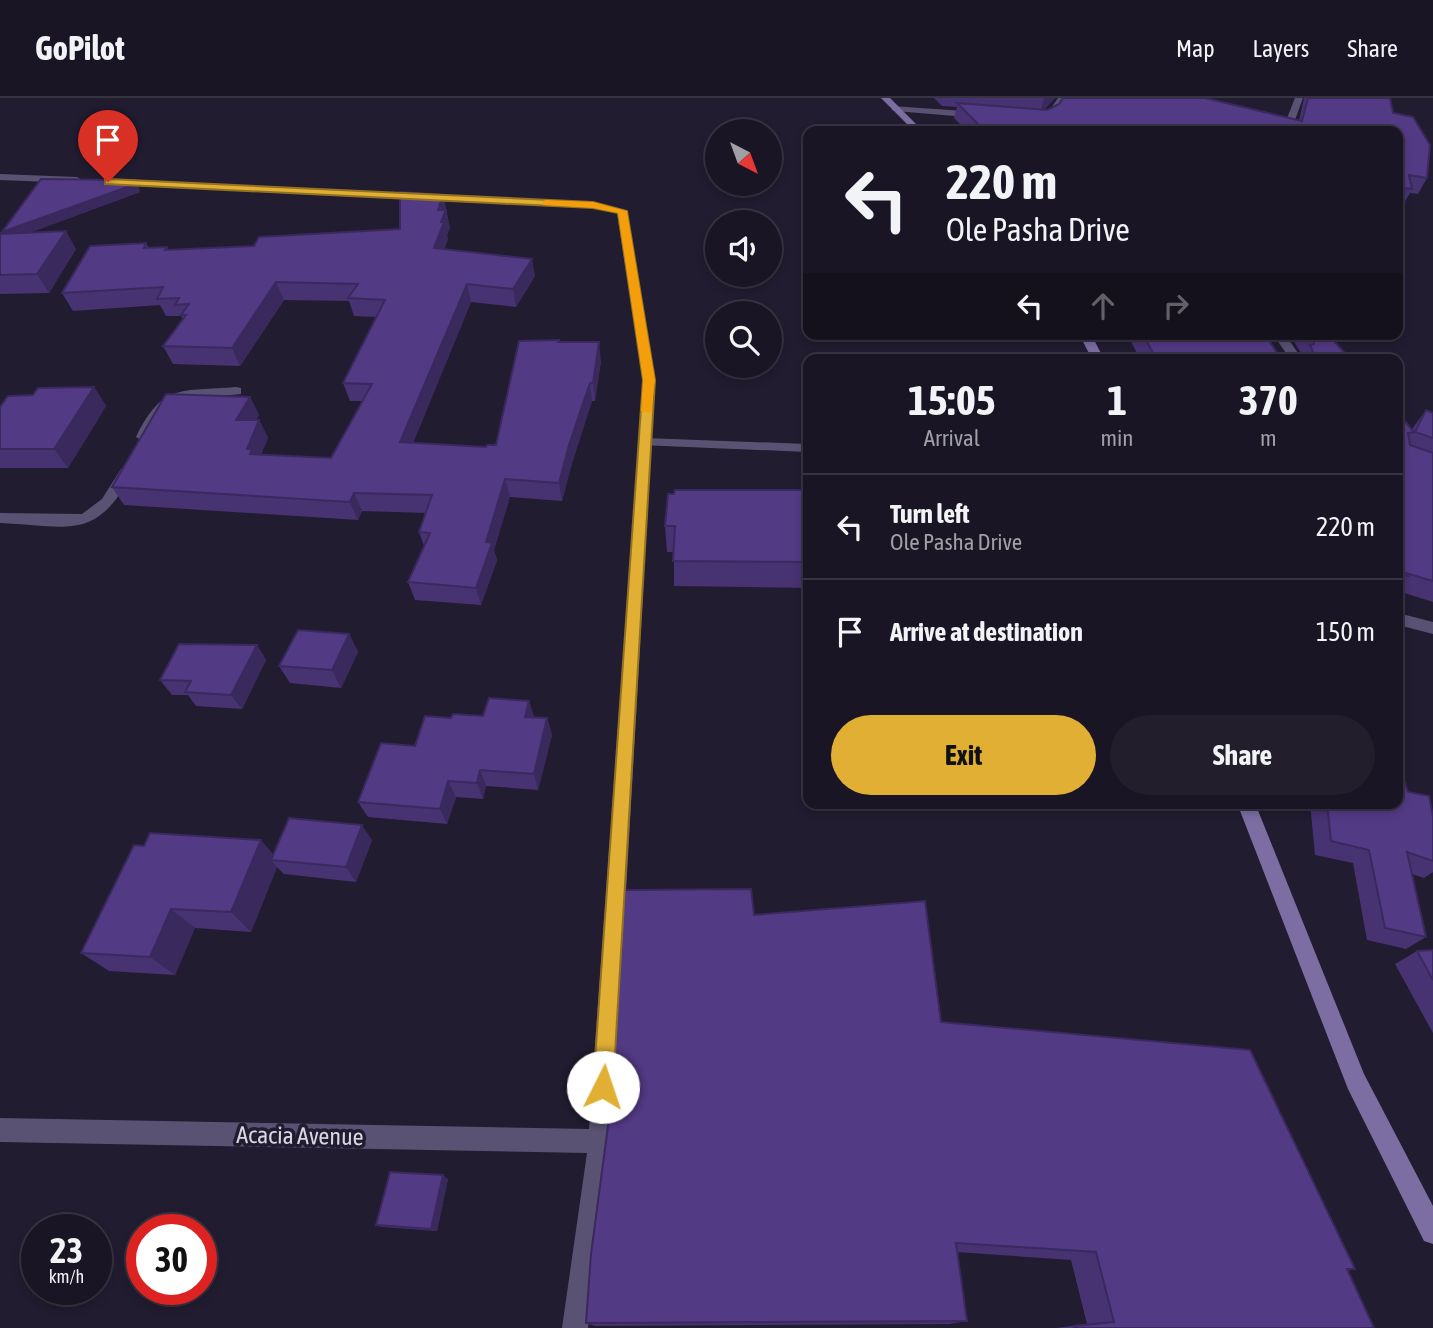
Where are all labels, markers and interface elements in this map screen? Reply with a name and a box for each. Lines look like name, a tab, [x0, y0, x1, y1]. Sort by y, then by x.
text: GoPilot	[35, 29, 125, 67]
text: Map	[1176, 35, 1215, 62]
text: Layers	[1253, 35, 1309, 62]
text: Share	[1347, 35, 1398, 62]
pin	[78, 110, 138, 182]
north arrow	[705, 119, 782, 196]
map controls	[705, 119, 782, 378]
icon: arrive	[89, 121, 127, 159]
text: 220 m	[946, 153, 1057, 209]
icon: left	[831, 154, 922, 245]
button: sound	[705, 210, 782, 287]
text: Ole Pasha Drive	[946, 211, 1130, 248]
icon: left	[1011, 287, 1049, 325]
icon: ahead	[1084, 287, 1122, 325]
icon: right	[1157, 287, 1195, 325]
button: search	[705, 301, 782, 378]
text: 15:05	[908, 376, 995, 424]
text: 1	[1107, 376, 1127, 424]
text: 370	[1239, 376, 1298, 424]
text: Arrival	[924, 425, 980, 451]
text: min	[1101, 425, 1134, 451]
text: m	[1260, 425, 1277, 451]
text: Turn left	[890, 499, 970, 529]
icon: left	[831, 508, 869, 546]
text: 220 m	[1316, 512, 1375, 542]
text: Ole Pasha Drive	[890, 529, 1022, 555]
icon: arrive	[831, 613, 869, 651]
text: Arrive at destination	[890, 617, 1083, 647]
text: 150 m	[1316, 617, 1375, 647]
button: Exit	[831, 715, 1096, 795]
button: Share	[1110, 715, 1375, 795]
position arrow	[566, 1050, 640, 1124]
street label: Acacia Avenue	[236, 1121, 364, 1150]
speed limit sign: 30	[126, 1214, 217, 1305]
text: 23	[50, 1230, 83, 1270]
text: km/h	[49, 1266, 84, 1287]

